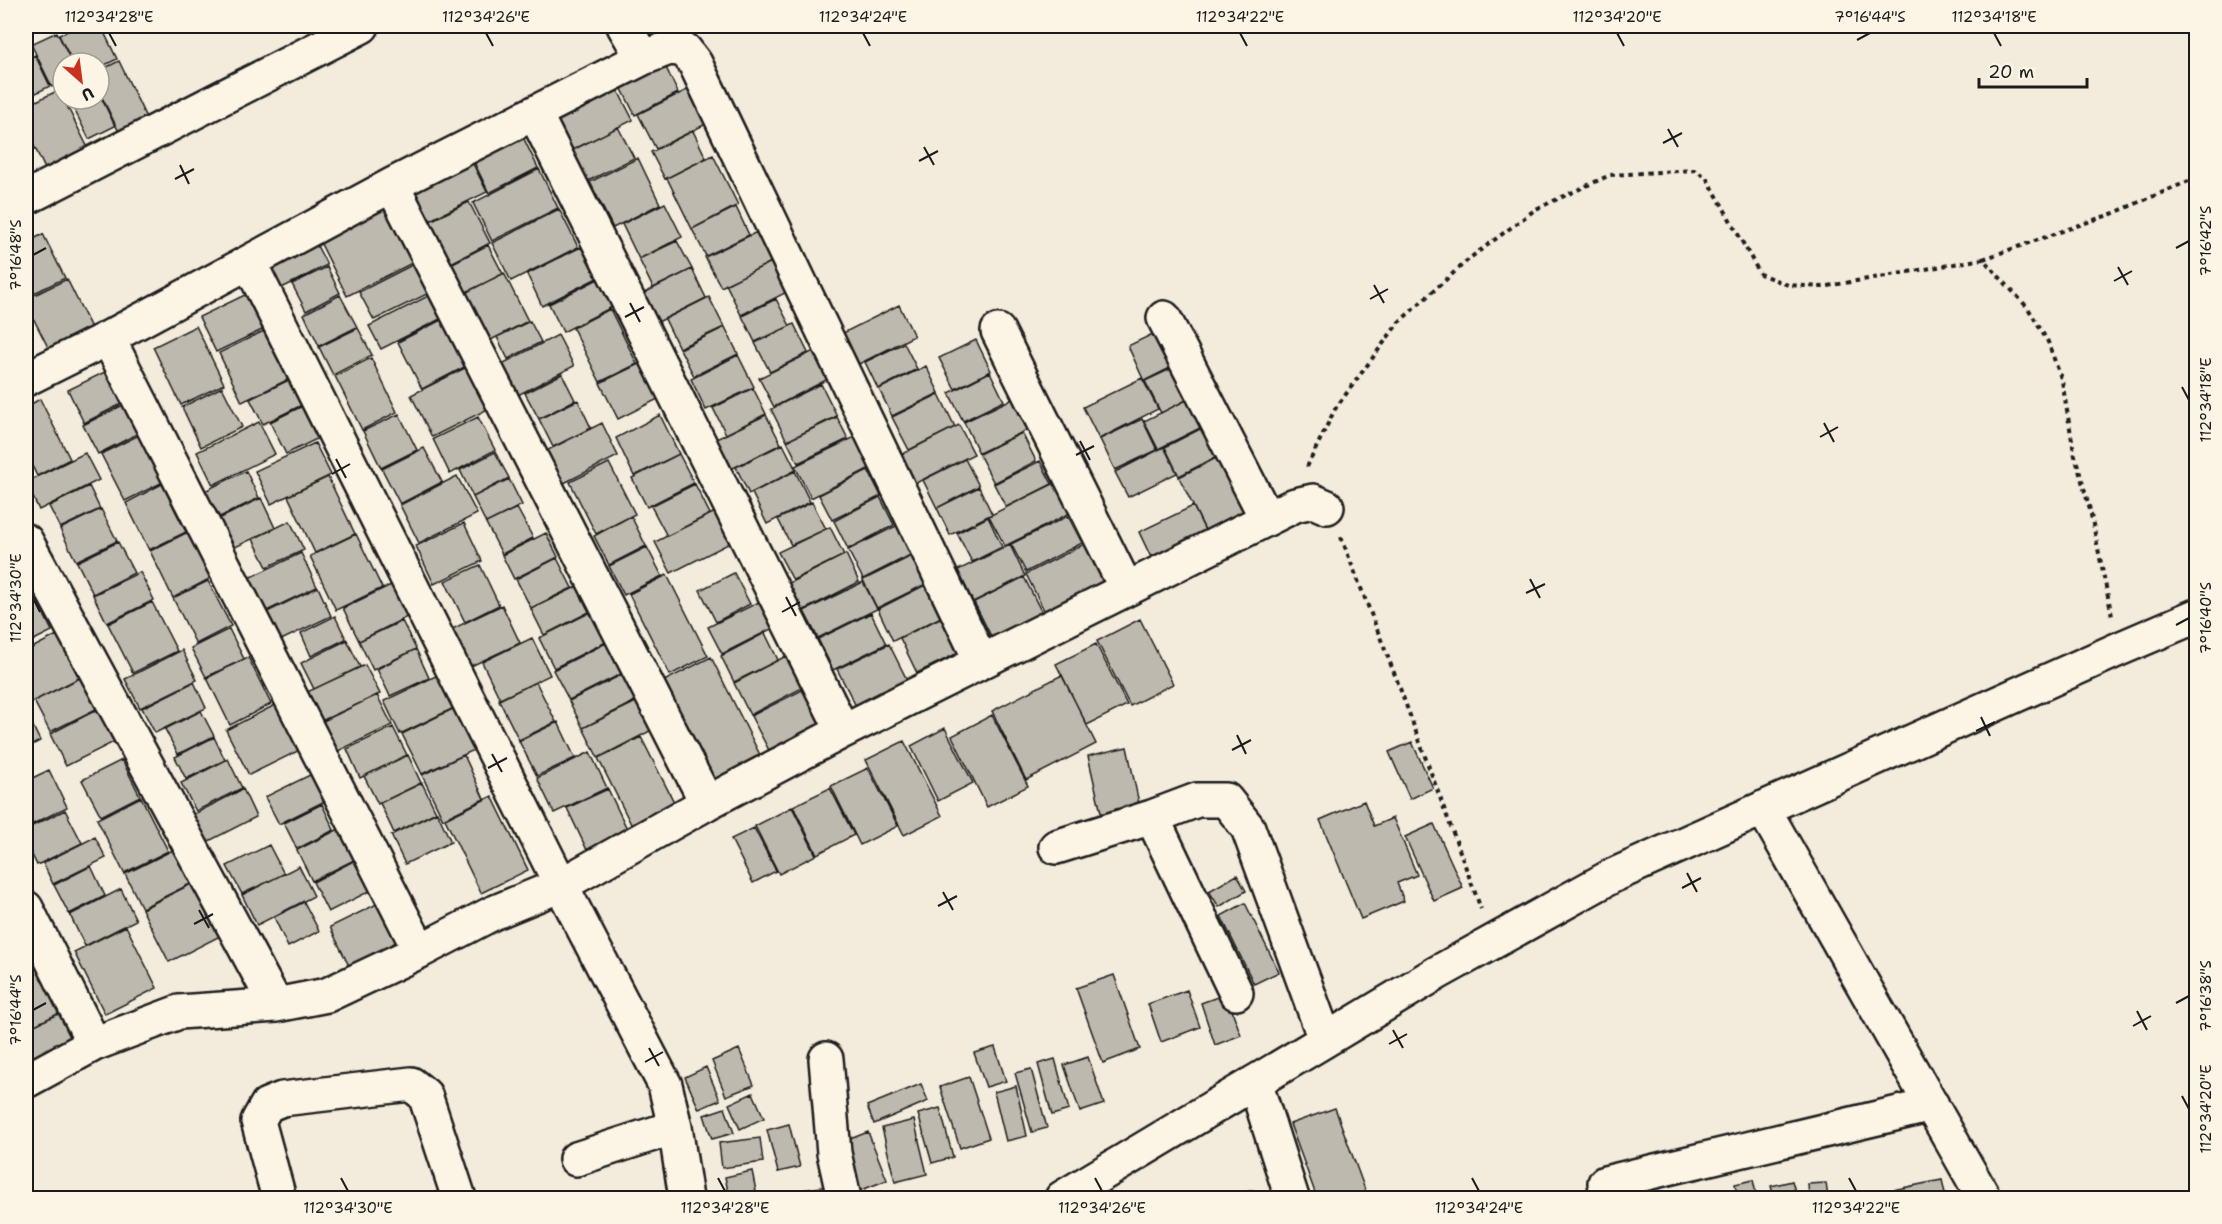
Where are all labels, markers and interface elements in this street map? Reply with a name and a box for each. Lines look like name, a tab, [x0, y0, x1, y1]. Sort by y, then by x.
text: 112°34'28"E	[65, 7, 153, 27]
text: 112°34'26"E	[442, 7, 530, 27]
text: 112°34'24"E	[819, 7, 907, 27]
text: 112°34'22"E	[1196, 7, 1284, 27]
text: 112°34'20"E	[1572, 7, 1662, 27]
text: 7°16'44"S	[1834, 7, 1906, 27]
text: 112°34'18"E	[1951, 7, 2037, 27]
north arrow	[51, 51, 111, 111]
scale bar	[1979, 51, 2087, 89]
text: 20 m	[1988, 60, 2034, 84]
text: U	[78, 82, 98, 106]
text: 7°16'42"S	[2196, 206, 2216, 276]
text: 7°16'48"S	[6, 219, 26, 291]
text: 112°34'18"E	[2196, 357, 2216, 443]
text: 112°34'30"E	[6, 553, 26, 643]
text: 7°16'40"S	[2196, 582, 2216, 654]
text: 7°16'38"S	[2196, 960, 2216, 1032]
text: 7°16'44"S	[6, 974, 26, 1046]
text: 112°34'20"E	[2196, 1064, 2216, 1154]
text: 112°34'30"E	[303, 1198, 393, 1218]
text: 112°34'28"E	[681, 1198, 769, 1218]
text: 112°34'26"E	[1058, 1198, 1146, 1218]
text: 112°34'24"E	[1435, 1198, 1523, 1218]
text: 112°34'22"E	[1812, 1198, 1900, 1218]

